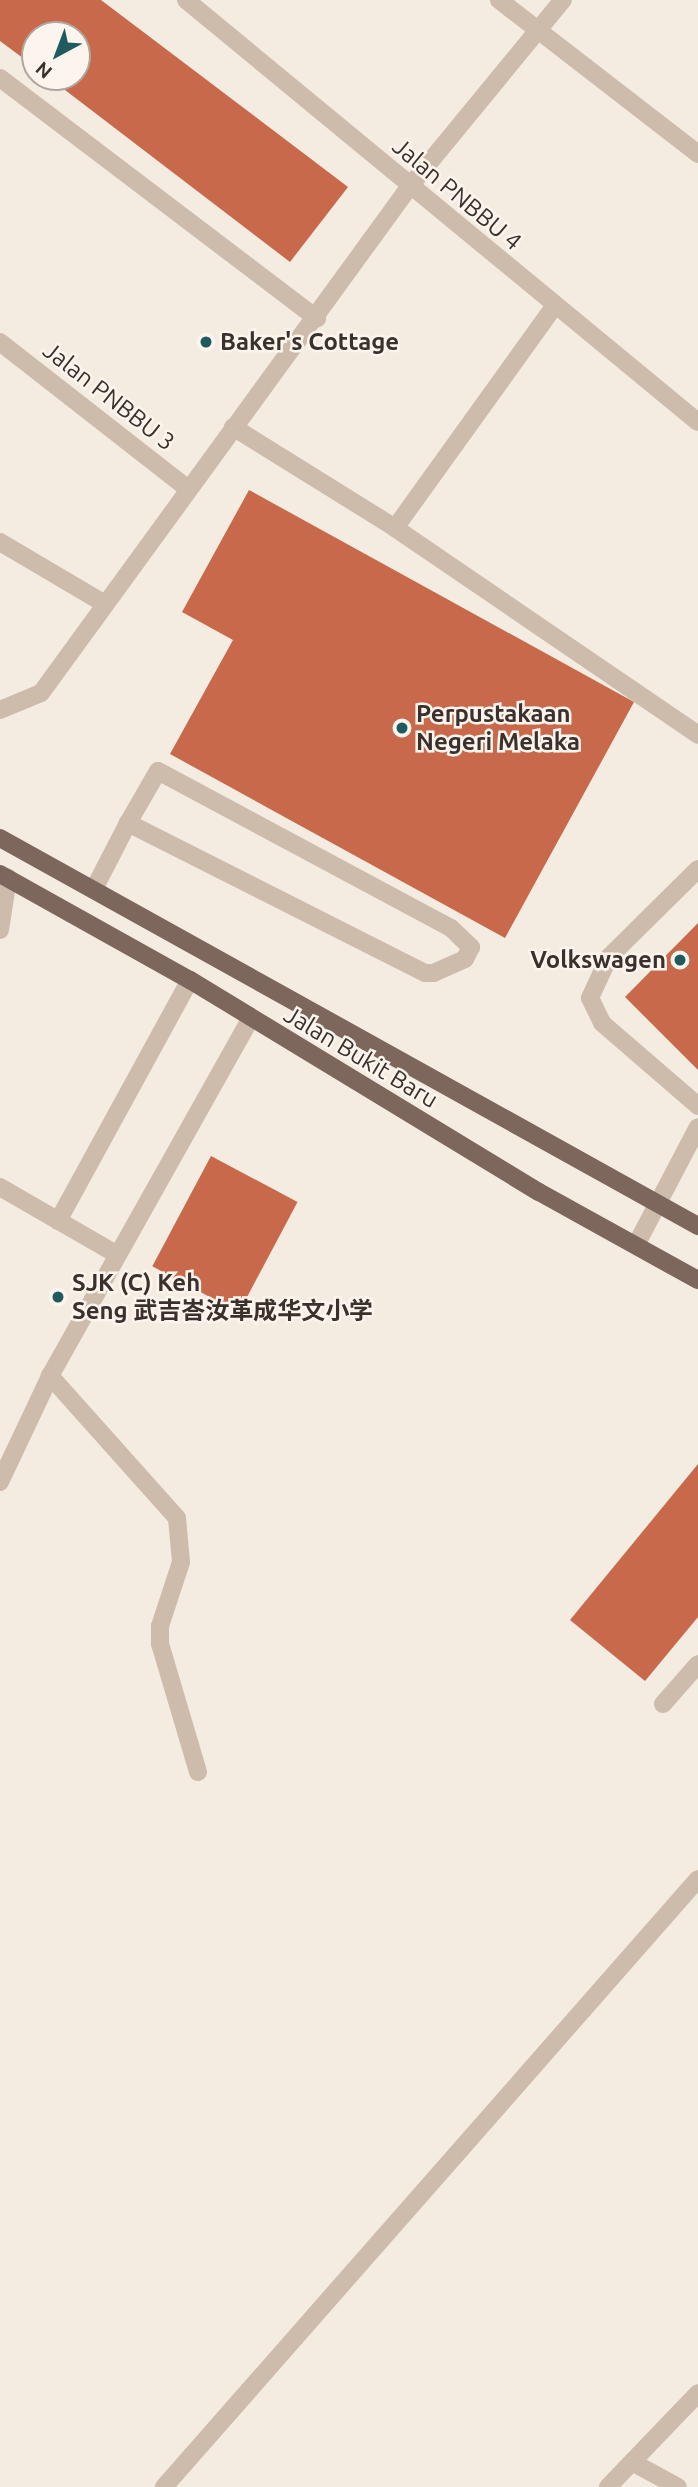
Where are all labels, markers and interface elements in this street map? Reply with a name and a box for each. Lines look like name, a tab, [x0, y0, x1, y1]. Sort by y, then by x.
north arrow	[21, 21, 91, 91]
text: N	[31, 57, 56, 83]
street label: Jalan PNBBU 4	[387, 132, 527, 256]
place label: Baker's Cottage	[220, 328, 399, 356]
marker: Baker's Cottage	[198, 334, 214, 350]
street label: Jalan PNBBU 3	[37, 336, 181, 456]
place label: Perpustakaan Negeri Melaka	[416, 700, 580, 756]
marker: Perpustakaan Negeri Melaka	[394, 720, 410, 736]
place label: Volkswagen	[530, 946, 666, 974]
marker: Volkswagen	[672, 952, 688, 968]
street label: Jalan Bukit Baru	[279, 1000, 443, 1114]
place label: SJK (C) Keh Seng 武吉峇汝革成华文小学	[72, 1269, 373, 1325]
marker: SJK (C) Keh Seng 武吉峇汝革成华文小学	[50, 1289, 66, 1305]

